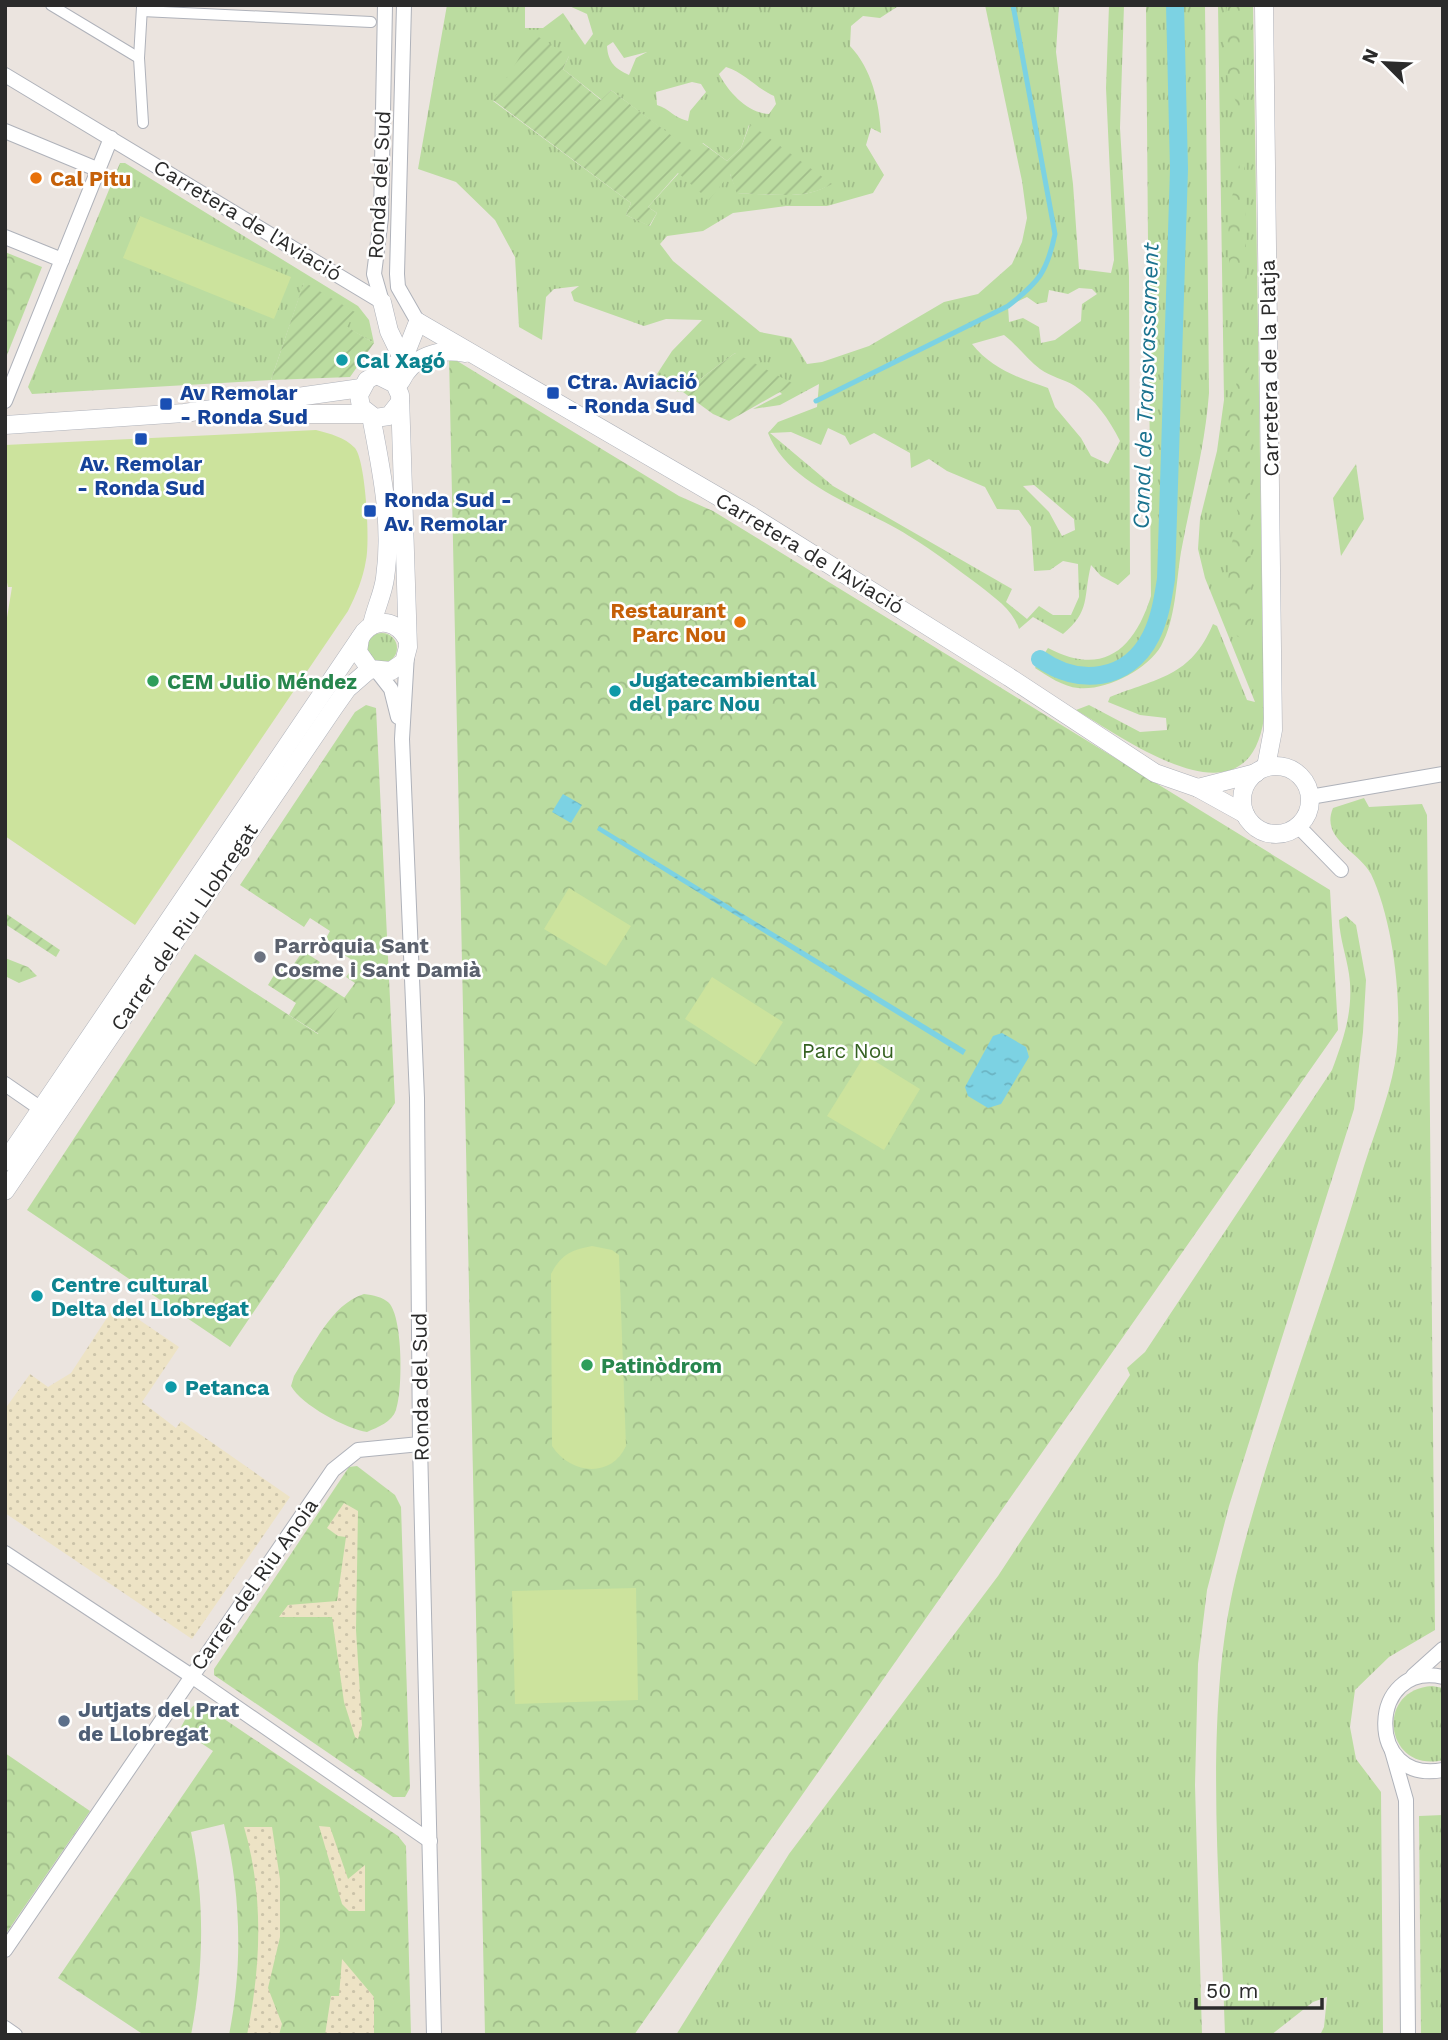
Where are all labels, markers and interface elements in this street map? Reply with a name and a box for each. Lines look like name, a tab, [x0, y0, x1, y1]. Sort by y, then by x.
north arrow	[1350, 28, 1420, 98]
text: N	[1357, 45, 1383, 67]
street label: Ronda del Sud	[363, 110, 395, 260]
street label: Carretera de l'Aviació	[149, 154, 347, 286]
place label: Cal Pitu	[50, 166, 131, 191]
marker: Cal Pitu	[28, 170, 44, 186]
water label: Canal de Transvassament	[1128, 242, 1165, 530]
street label: Carretera de la Platja	[1255, 259, 1283, 477]
place label: Cal Xagó	[356, 348, 445, 373]
marker: Cal Xagó	[334, 352, 350, 368]
place label: Ctra. Aviació - Ronda Sud	[567, 369, 697, 418]
place label: Av Remolar - Ronda Sud	[180, 380, 308, 429]
marker: Ctra. Aviació - Ronda Sud	[545, 385, 561, 401]
marker: Av Remolar - Ronda Sud	[158, 396, 174, 412]
marker: Av. Remolar - Ronda Sud	[133, 431, 149, 447]
place label: Av. Remolar - Ronda Sud	[77, 451, 205, 500]
place label: Ronda Sud - Av. Remolar	[384, 487, 512, 536]
street label: Carretera de l'Aviació	[711, 487, 909, 619]
marker: Ronda Sud - Av. Remolar	[362, 503, 378, 519]
place label: Restaurant Parc Nou	[611, 598, 726, 647]
marker: Restaurant Parc Nou	[732, 614, 748, 630]
place label: Jugatecambiental del parc Nou	[629, 667, 816, 716]
place label: CEM Julio Méndez	[167, 669, 357, 694]
marker: CEM Julio Méndez	[145, 673, 161, 689]
marker: Jugatecambiental del parc Nou	[607, 683, 623, 699]
street label: Carrer del Riu Llobregat	[105, 818, 263, 1035]
place label: Parròquia Sant Cosme i Sant Damià	[274, 933, 482, 982]
marker: Parròquia Sant Cosme i Sant Damià	[252, 949, 268, 965]
park label: Parc Nou	[802, 1038, 894, 1063]
place label: Centre cultural Delta del Llobregat	[51, 1272, 249, 1321]
marker: Centre cultural Delta del Llobregat	[29, 1288, 45, 1304]
street label: Ronda del Sud	[406, 1313, 434, 1461]
place label: Patinòdrom	[601, 1353, 722, 1378]
marker: Patinòdrom	[579, 1357, 595, 1373]
place label: Petanca	[185, 1375, 270, 1400]
marker: Petanca	[163, 1379, 179, 1395]
street label: Carrer del Riu Anoia	[185, 1493, 323, 1675]
place label: Jutjats del Prat de Llobregat	[78, 1697, 239, 1746]
marker: Jutjats del Prat de Llobregat	[56, 1713, 72, 1729]
scale bar	[1196, 1966, 1322, 2010]
text: 50 m	[1206, 1978, 1258, 2003]

